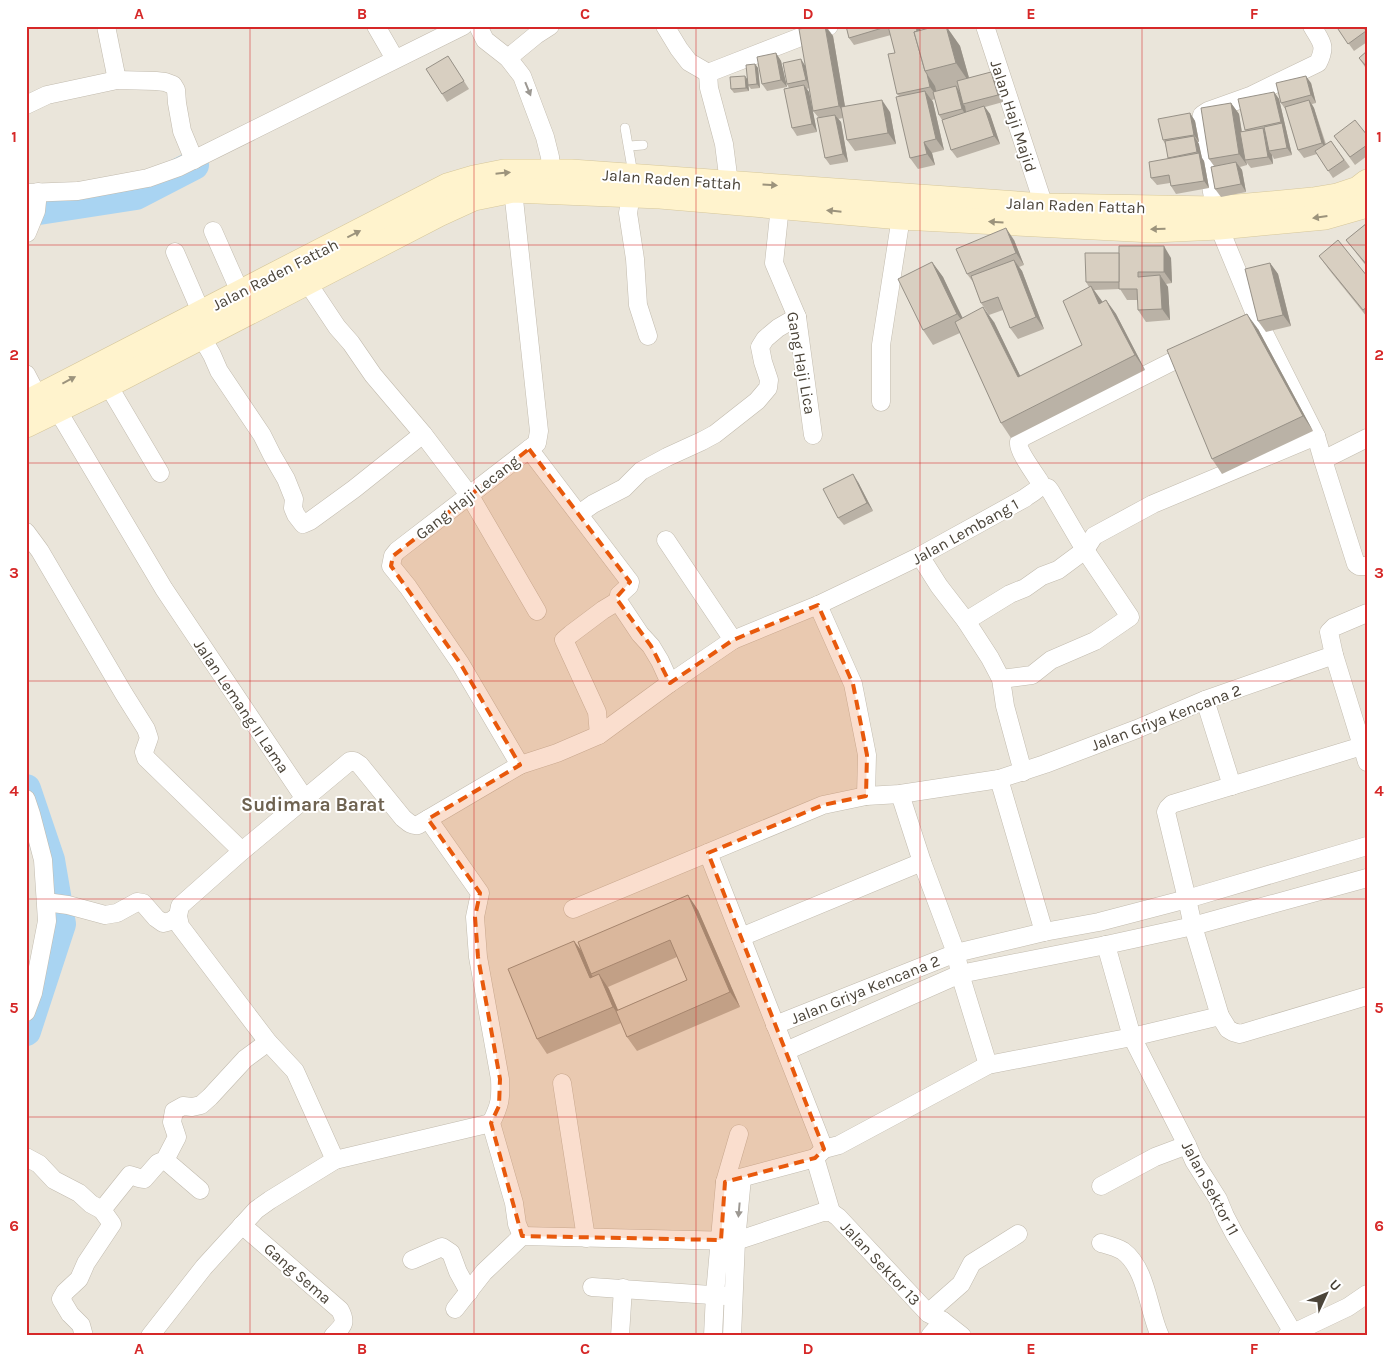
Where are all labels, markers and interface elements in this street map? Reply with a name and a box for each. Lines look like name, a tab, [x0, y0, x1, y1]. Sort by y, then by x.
text: A	[134, 4, 144, 23]
text: B	[357, 4, 367, 23]
text: C	[580, 4, 590, 23]
text: D	[803, 4, 814, 23]
text: E	[1026, 4, 1036, 23]
text: F	[1250, 4, 1259, 23]
street label: Jalan Haji Majid	[986, 58, 1041, 175]
one-way arrow	[524, 82, 532, 96]
text: 1	[11, 127, 17, 146]
text: 1	[1376, 127, 1382, 146]
street label: Jalan Raden Fattah	[602, 165, 742, 194]
one-way arrow	[496, 169, 512, 177]
one-way arrow	[763, 182, 779, 190]
street label: Jalan Raden Fattah	[1006, 194, 1146, 217]
one-way arrow	[825, 206, 841, 214]
one-way arrow	[1311, 213, 1327, 221]
one-way arrow	[987, 218, 1003, 226]
one-way arrow	[1150, 225, 1166, 233]
one-way arrow	[347, 230, 361, 238]
street label: Jalan Raden Fattah	[209, 234, 341, 314]
street label: Gang Haji Lica	[783, 310, 820, 416]
text: 2	[9, 345, 19, 364]
text: 2	[1374, 345, 1384, 364]
one-way arrow	[62, 376, 77, 384]
street label: Gang Haji Lecang	[412, 451, 523, 544]
street label: Jalan Lembang 1	[909, 494, 1022, 569]
text: 3	[9, 563, 19, 582]
text: 3	[1374, 563, 1384, 582]
street label: Jalan Lemang II Lama	[190, 636, 293, 777]
street label: Jalan Griya Kencana 2	[1088, 680, 1244, 755]
text: 4	[9, 781, 19, 800]
text: 4	[1374, 781, 1384, 800]
district label: Sudimara Barat	[241, 794, 385, 816]
street label: Jalan Griya Kencana 2	[788, 951, 943, 1028]
text: 5	[9, 998, 19, 1017]
text: 5	[1374, 998, 1384, 1017]
street label: Jalan Sektor 11	[1178, 1138, 1243, 1239]
one-way arrow	[735, 1202, 743, 1218]
text: 6	[9, 1216, 19, 1235]
text: 6	[1374, 1216, 1384, 1235]
street label: Jalan Sektor 13	[837, 1217, 924, 1309]
street label: Gang Sema	[260, 1239, 335, 1308]
north arrow	[1300, 1270, 1350, 1320]
text: U	[1326, 1276, 1344, 1295]
text: A	[134, 1339, 144, 1358]
text: B	[357, 1339, 367, 1358]
text: C	[580, 1339, 590, 1358]
text: D	[803, 1339, 814, 1358]
text: E	[1026, 1339, 1036, 1358]
text: F	[1250, 1339, 1259, 1358]

